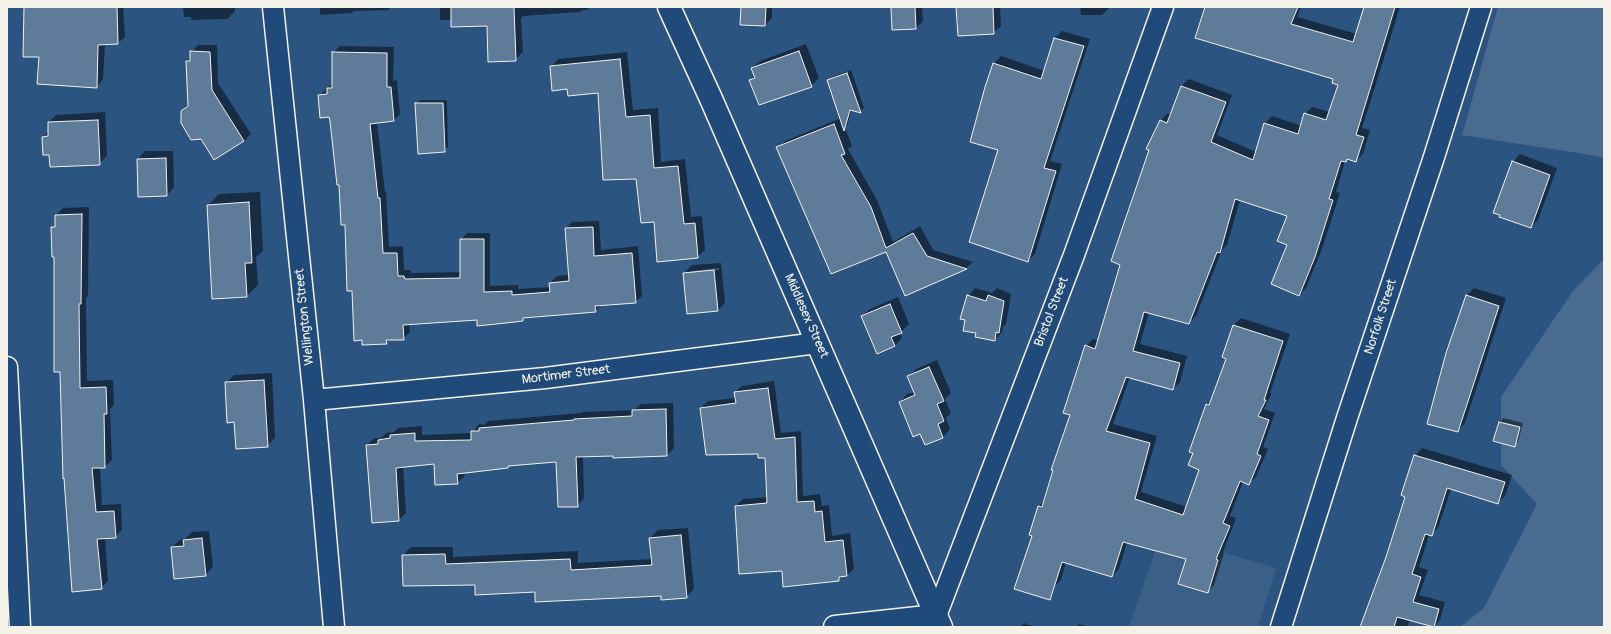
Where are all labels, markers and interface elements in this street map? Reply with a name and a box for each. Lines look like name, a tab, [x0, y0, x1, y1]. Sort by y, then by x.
street label: Wellington Street	[292, 268, 318, 366]
street label: Middlesex Street	[780, 271, 832, 361]
street label: Bristol Street	[1032, 275, 1072, 349]
street label: Norfolk Street	[1361, 277, 1401, 357]
street label: Mortimer Street	[521, 362, 611, 388]

